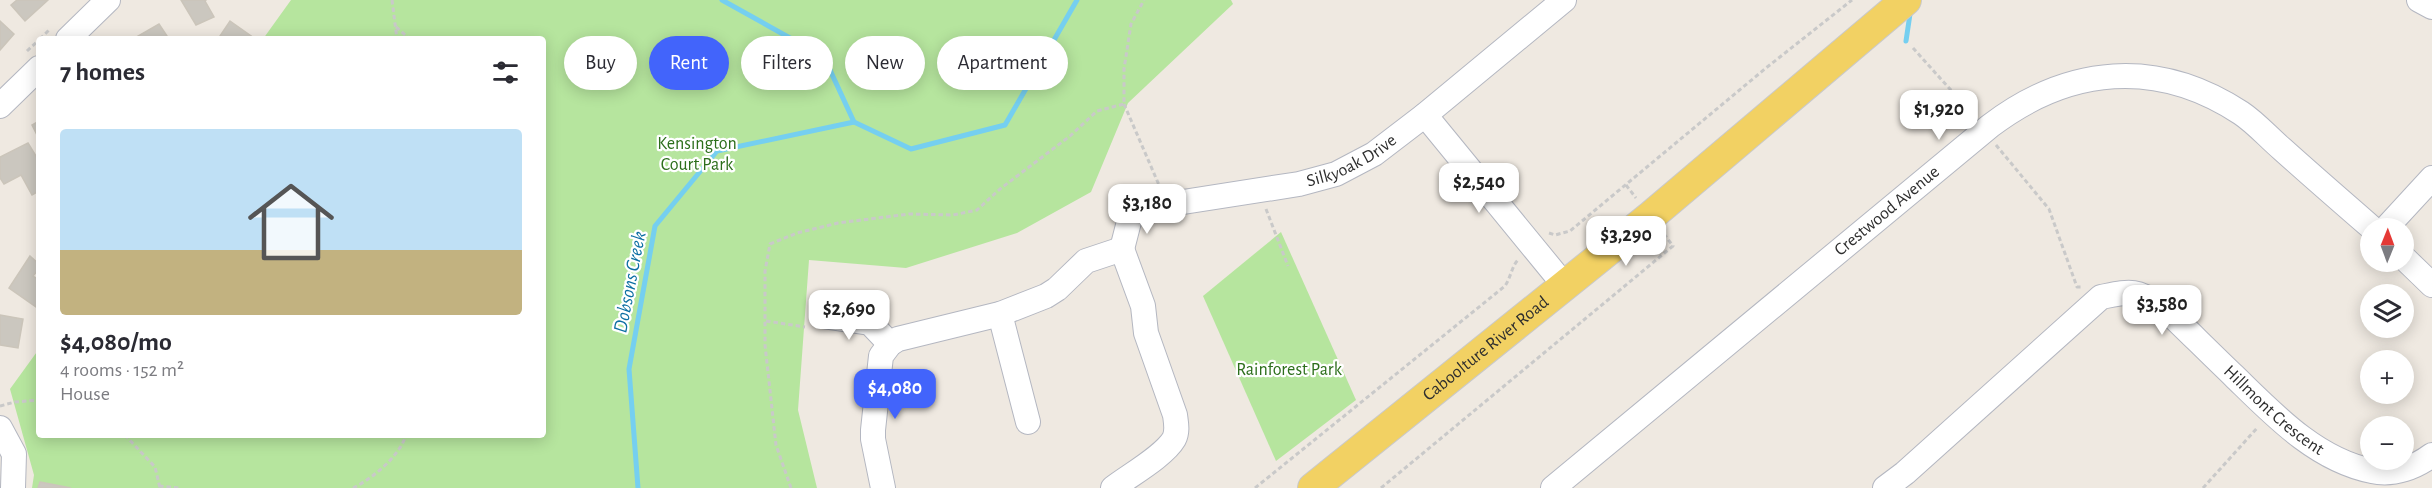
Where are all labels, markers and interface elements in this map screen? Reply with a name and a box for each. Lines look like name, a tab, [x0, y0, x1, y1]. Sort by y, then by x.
chip: Buy	[564, 36, 637, 90]
chip: Rent	[649, 36, 729, 90]
chip: Filters	[741, 36, 833, 90]
chip: New	[845, 36, 925, 90]
chip: Apartment	[937, 36, 1068, 90]
icon: filters	[489, 56, 522, 89]
text: 7 homes	[60, 59, 145, 85]
pin: $1,920	[1890, 90, 1988, 141]
text: $1,920	[1914, 99, 1964, 119]
street label: Silkyoak Drive	[1305, 131, 1400, 191]
park label: Kensington Court Park	[657, 135, 737, 174]
pin: $2,540	[1430, 163, 1528, 214]
street label: Crestwood Avenue	[1831, 163, 1943, 260]
icon: home	[237, 168, 345, 276]
text: $2,540	[1453, 172, 1505, 192]
pin: $3,180	[1098, 184, 1196, 235]
text: $3,180	[1122, 193, 1172, 213]
pin: $3,290	[1577, 216, 1675, 267]
north arrow	[2360, 218, 2414, 272]
map controls	[2360, 218, 2414, 470]
text: $3,290	[1600, 225, 1652, 245]
water label: Dobsons Creek	[610, 230, 650, 334]
button: layers	[2360, 284, 2414, 338]
pin: $3,580	[2113, 285, 2211, 336]
pin: $2,690	[800, 290, 898, 341]
street label: Caboolture River Road	[1420, 293, 1552, 405]
text: $3,580	[2136, 294, 2188, 314]
text: $2,690	[823, 299, 875, 319]
text: $4,080/mo	[60, 329, 172, 355]
button: +	[2360, 350, 2414, 404]
text: 4 rooms · 152 m²	[60, 360, 184, 380]
park label: Rainforest Park	[1236, 361, 1343, 379]
street label: Hillmont Crescent	[2220, 362, 2327, 459]
pin: $4,080	[846, 369, 944, 420]
text: $4,080	[868, 378, 922, 398]
text: House	[60, 384, 110, 404]
button: −	[2360, 416, 2414, 470]

